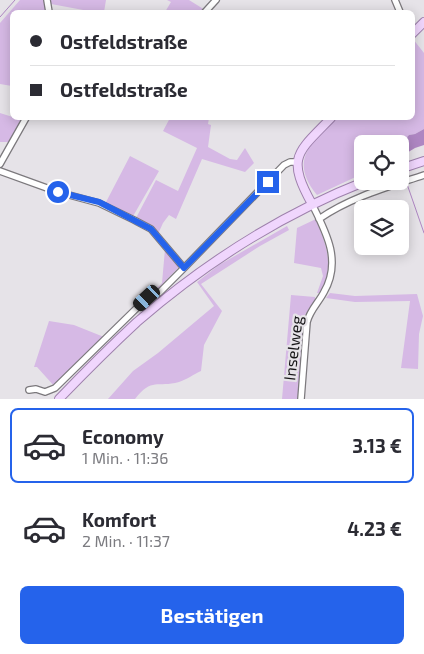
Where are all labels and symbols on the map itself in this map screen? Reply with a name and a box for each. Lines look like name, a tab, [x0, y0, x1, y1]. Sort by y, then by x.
route end	[257, 171, 279, 193]
route start	[47, 181, 69, 203]
car	[130, 282, 163, 314]
street label: Inselweg	[279, 314, 306, 382]

